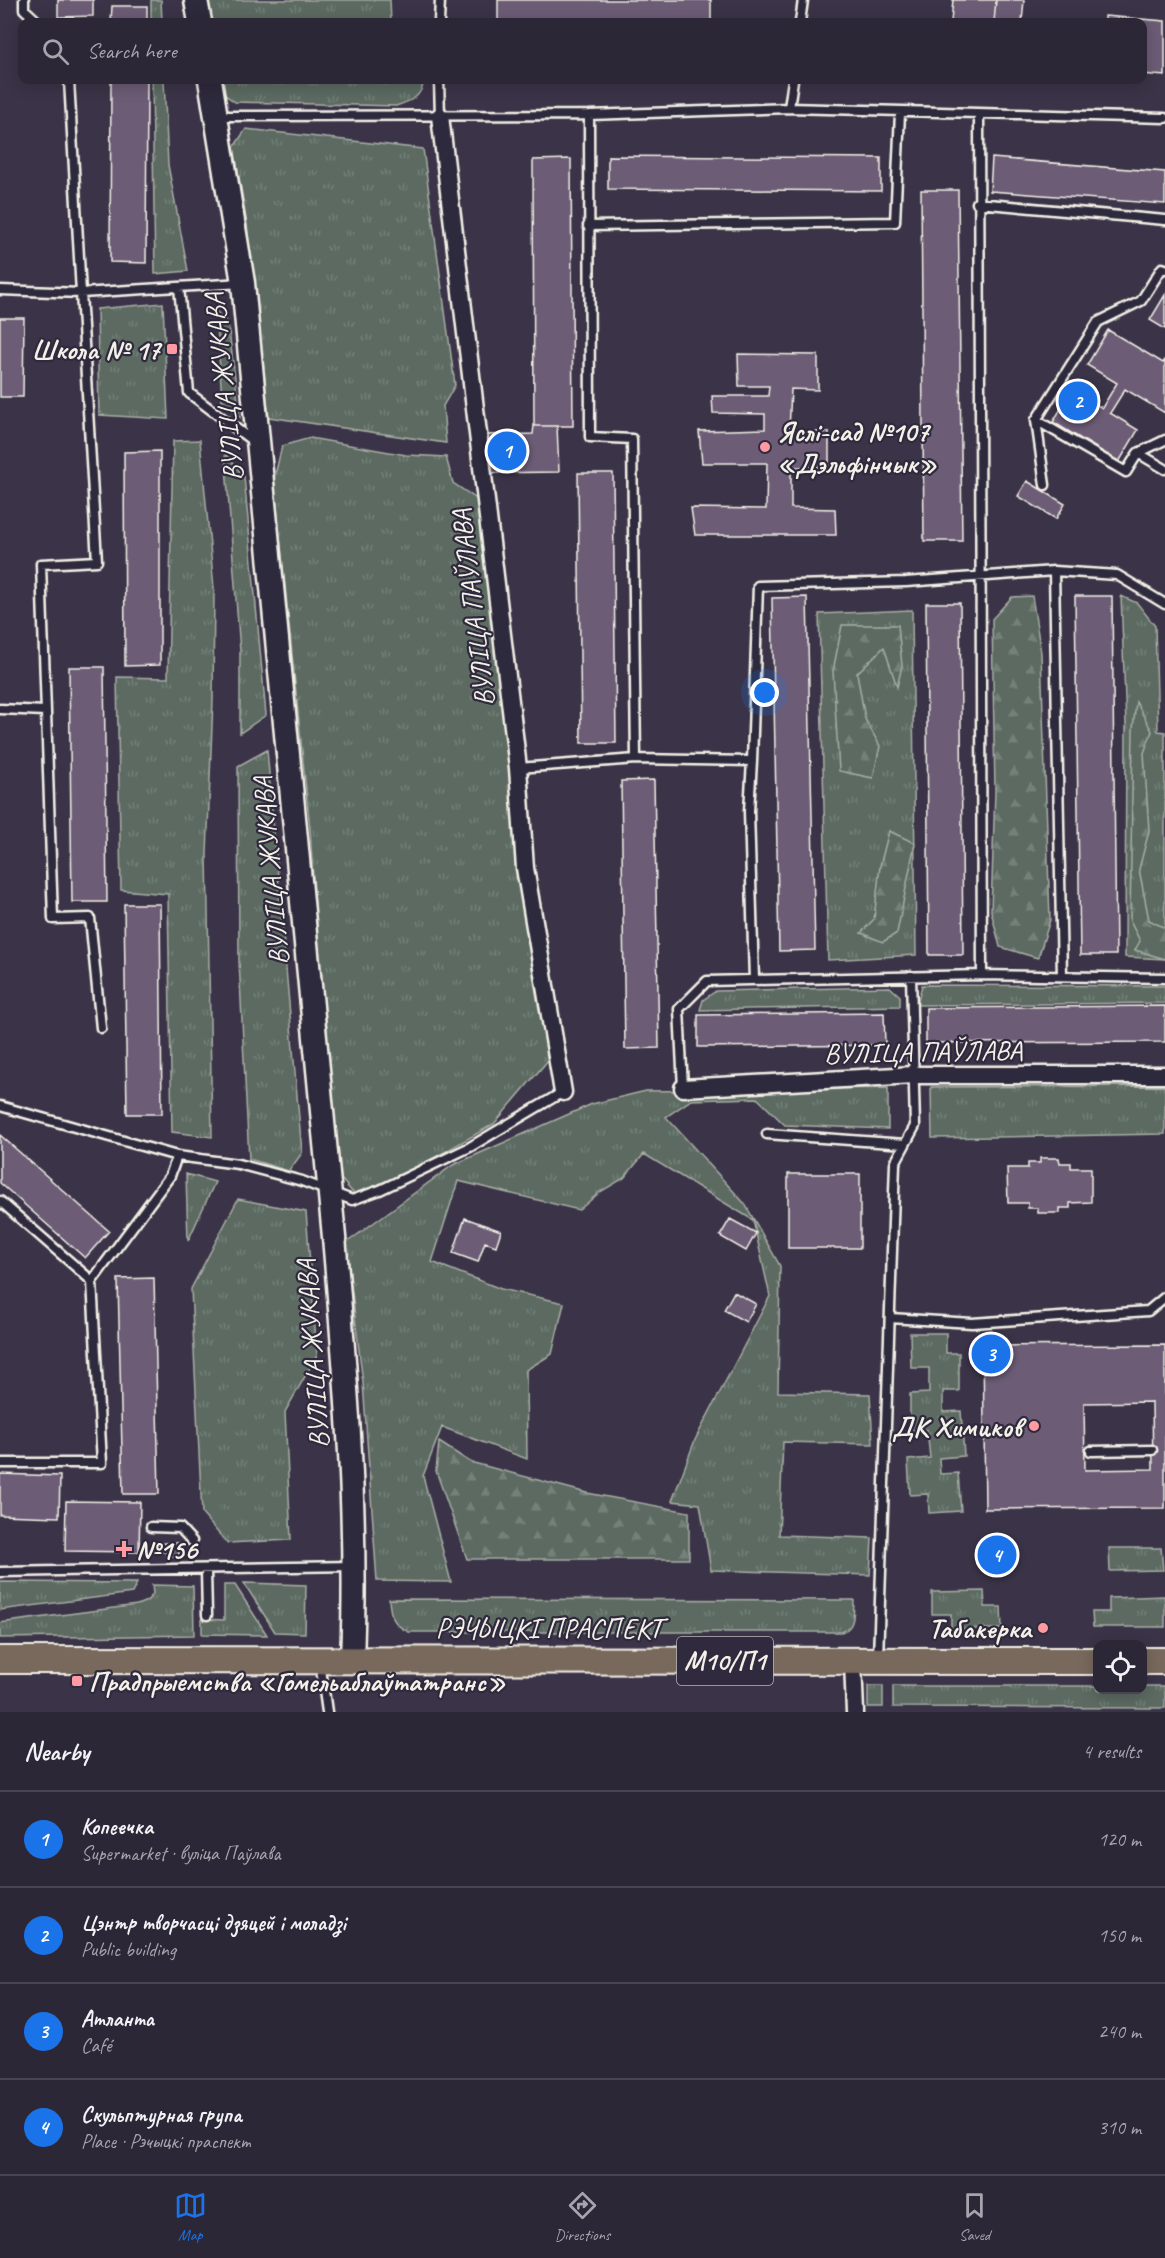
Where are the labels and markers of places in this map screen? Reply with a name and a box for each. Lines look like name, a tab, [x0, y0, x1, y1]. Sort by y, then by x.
place label: Школа № 17	[31, 332, 162, 367]
marker: Школа № 17	[165, 342, 179, 356]
pin: 2	[1058, 378, 1098, 424]
place label: Яслі-сад №107 «Дэльфінчык»	[777, 414, 937, 481]
pin: 1	[488, 428, 526, 474]
marker: Яслі-сад №107 «Дэльфінчык»	[758, 440, 772, 454]
pin: 3	[972, 1332, 1010, 1376]
place label: ДК Химиков	[892, 1409, 1027, 1444]
marker: ДК Химиков	[1027, 1419, 1041, 1433]
place label: №156	[136, 1532, 199, 1567]
pin: 4	[978, 1532, 1016, 1578]
marker: №156	[117, 1542, 131, 1556]
place label: Табакерка	[929, 1611, 1033, 1646]
marker: Табакерка	[1036, 1621, 1050, 1635]
place label: Прадпрыемства «Гомельаблаўтатранс»	[89, 1664, 506, 1699]
marker: Прадпрыемства «Гомельаблаўтатранс»	[70, 1674, 84, 1688]

